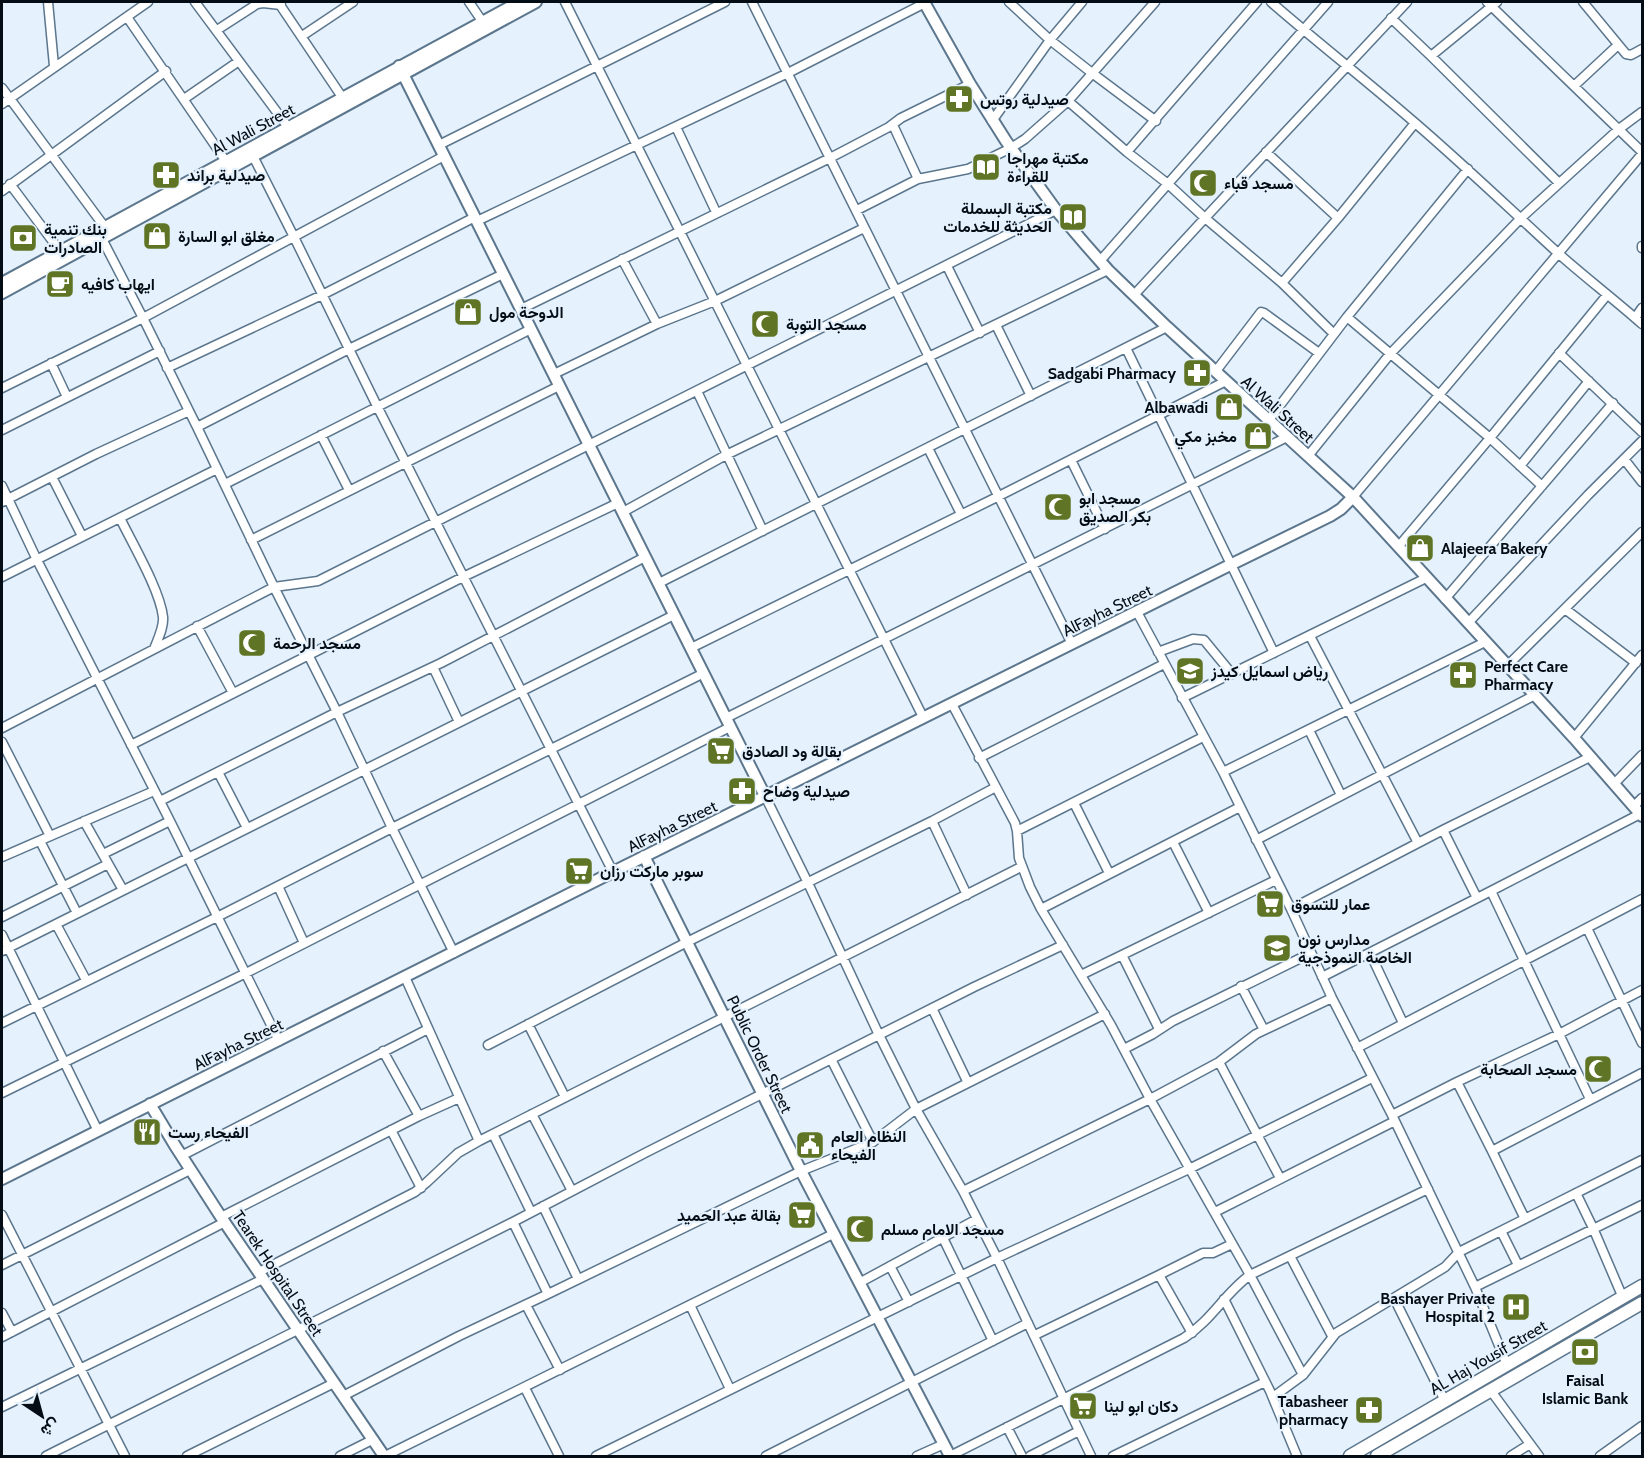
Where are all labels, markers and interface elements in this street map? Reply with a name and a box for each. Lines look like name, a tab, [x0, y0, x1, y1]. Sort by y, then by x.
pharmacy icon: صيدلية روتس	[943, 83, 975, 115]
place label: صيدلية روتس	[980, 90, 1069, 110]
street label: Al Wali Street	[209, 99, 298, 159]
place label: مكتبة مهراجا للقراءة	[1007, 149, 1089, 187]
library icon: مكتبة مهراجا للقراءة	[970, 151, 1002, 183]
pharmacy icon: صيدلية براند	[150, 159, 182, 191]
place label: صيدلية براند	[187, 166, 265, 186]
mosque icon: مسجد قباء	[1187, 167, 1219, 199]
place label: مسجد قباء	[1224, 174, 1294, 193]
place label: مكتبة البسملة الحديثة للخدمات	[943, 199, 1052, 236]
library icon: مكتبة البسملة الحديثة للخدمات	[1057, 201, 1089, 233]
place label: بنك تنمية الصادرات	[44, 220, 107, 258]
shop icon: مغلق ابو السارة	[141, 220, 173, 252]
bank icon: بنك تنمية الصادرات	[7, 222, 39, 254]
place label: مغلق ابو السارة	[178, 227, 275, 247]
cafe icon: ايهاب كافيه	[44, 268, 76, 300]
place label: ايهاب كافيه	[81, 275, 155, 295]
shop icon: الدوحة مول	[452, 296, 484, 328]
place label: الدوحة مول	[489, 303, 564, 323]
mosque icon: مسجد التوبة	[749, 308, 781, 340]
place label: مسجد التوبة	[786, 315, 867, 335]
pharmacy icon: Sadgabi Pharmacy	[1181, 357, 1213, 389]
place label: Sadgabi Pharmacy	[1048, 364, 1176, 383]
street label: Al Wali Street	[1237, 372, 1318, 447]
shop icon: Albawadi	[1213, 391, 1245, 423]
place label: Albawadi	[1145, 398, 1208, 417]
shop icon: مخبز مكي	[1242, 420, 1274, 452]
place label: مخبز مكي	[1175, 427, 1237, 450]
place label: مسجد ابو بكر الصديق	[1079, 489, 1151, 527]
mosque icon: مسجد ابو بكر الصديق	[1042, 491, 1074, 523]
shop icon: Alajeera Bakery	[1404, 532, 1436, 564]
place label: Alajeera Bakery	[1441, 539, 1548, 558]
street label: AlFayha Street	[1059, 580, 1156, 640]
mosque icon: مسجد الرحمة	[236, 627, 268, 659]
place label: مسجد الرحمة	[273, 634, 361, 654]
school or university icon: رياض اسمايل كيدز	[1174, 655, 1206, 687]
place label: Perfect Care Pharmacy	[1484, 657, 1568, 694]
pharmacy icon: Perfect Care Pharmacy	[1447, 659, 1479, 691]
place label: رياض اسمايل كيدز	[1210, 662, 1329, 682]
supermarket icon: بقالة ود الصادق	[705, 735, 737, 767]
place label: بقالة ود الصادق	[742, 742, 842, 762]
pharmacy icon: صيدلية وضاح	[726, 775, 758, 807]
place label: صيدلية وضاح	[763, 782, 850, 802]
street label: AlFayha Street	[624, 796, 721, 856]
supermarket icon: سوبر ماركت رزان	[563, 855, 595, 887]
place label: سوبر ماركت رزان	[600, 862, 704, 882]
supermarket icon: عمار للتسوق	[1254, 888, 1286, 920]
place label: عمار للتسوق	[1291, 895, 1370, 915]
place label: مدارس نون الخاصة النموذجية	[1298, 930, 1412, 968]
school or university icon: مدارس نون الخاصة النموذجية	[1261, 932, 1293, 964]
street label: Public Order Street	[723, 992, 796, 1117]
street label: AlFayha Street	[190, 1014, 287, 1074]
mosque icon: مسجد الصحابة	[1582, 1053, 1614, 1085]
place label: مسجد الصحابة	[1480, 1060, 1577, 1079]
restaurant icon: الفيحاء رست	[131, 1116, 163, 1148]
place label: الفيحاء رست	[168, 1123, 249, 1143]
place label: النظام العام الفيحاء	[831, 1127, 906, 1164]
public building icon: النظام العام الفيحاء	[794, 1129, 826, 1161]
supermarket icon: بقالة عبد الحميد	[786, 1199, 818, 1231]
place label: بقالة عبد الحميد	[677, 1206, 781, 1225]
street label: Tearek Hospital Street	[229, 1207, 327, 1340]
mosque icon: مسجد الامام مسلم	[844, 1213, 876, 1245]
place label: مسجد الامام مسلم	[881, 1220, 1004, 1240]
place label: Bashayer Private Hospital 2	[1380, 1289, 1495, 1326]
hospital icon: Bashayer Private Hospital 2	[1500, 1291, 1532, 1323]
street label: AL Haj Yousif Street	[1426, 1316, 1551, 1399]
bank icon: Faisal Islamic Bank	[1569, 1336, 1601, 1368]
place label: Faisal Islamic Bank	[1542, 1371, 1628, 1408]
north arrow	[12, 1386, 72, 1446]
supermarket icon: دكان ابو لينا	[1067, 1390, 1099, 1422]
place label: Tabasheer pharmacy	[1278, 1392, 1349, 1429]
pharmacy icon: Tabasheer pharmacy	[1353, 1394, 1385, 1426]
place label: دكان ابو لينا	[1104, 1397, 1178, 1417]
text: ش	[37, 1414, 64, 1441]

